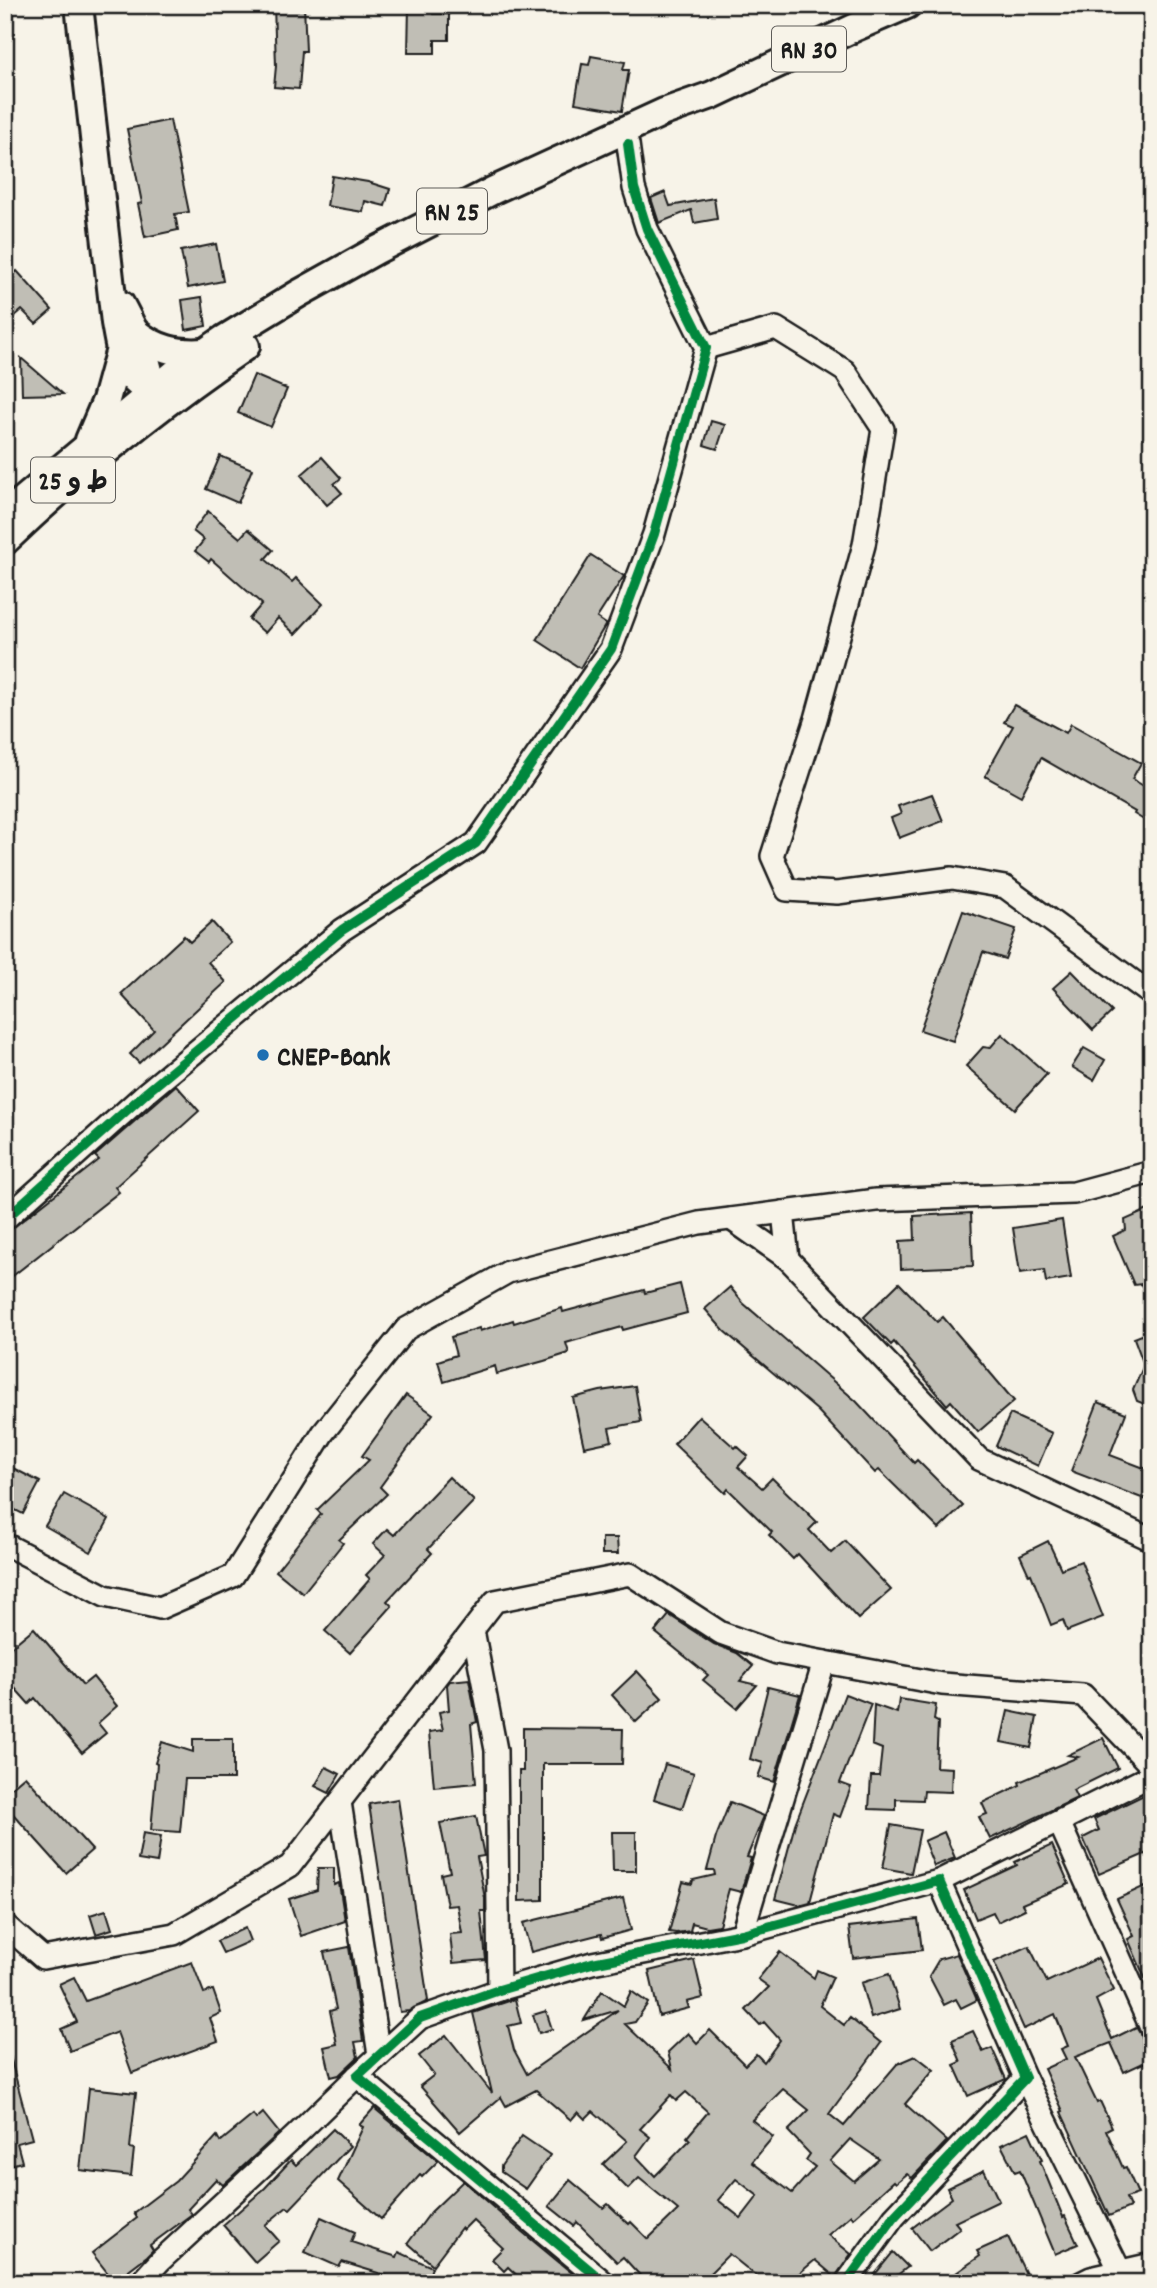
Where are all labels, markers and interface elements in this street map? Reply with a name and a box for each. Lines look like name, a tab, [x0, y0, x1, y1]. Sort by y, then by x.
road number: RN 30	[772, 26, 846, 72]
road number: RN 25	[417, 188, 487, 233]
road number: ط و 25	[31, 458, 115, 502]
place label: CNEP-Bank	[277, 1040, 391, 1080]
marker: CNEP-Bank	[255, 1047, 271, 1063]

